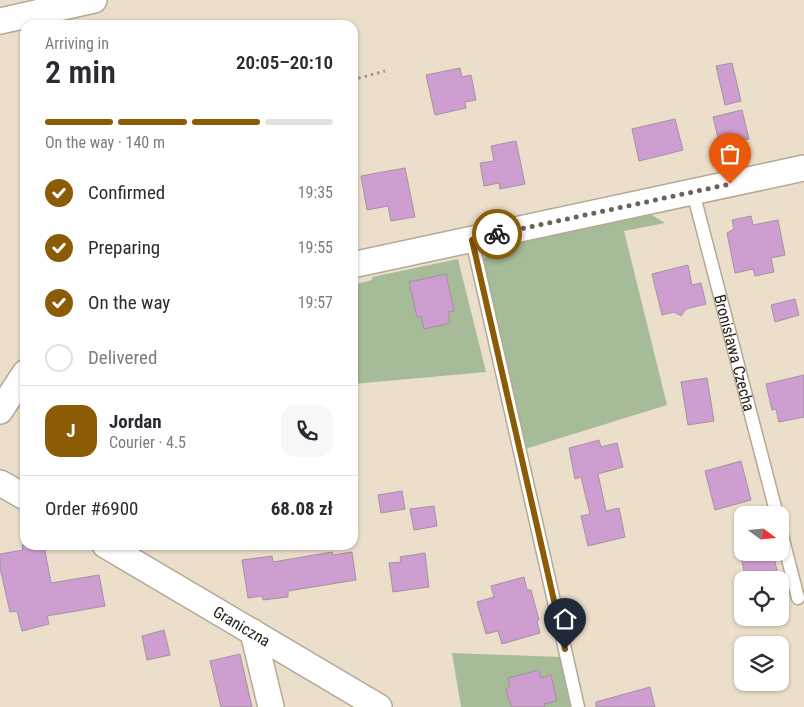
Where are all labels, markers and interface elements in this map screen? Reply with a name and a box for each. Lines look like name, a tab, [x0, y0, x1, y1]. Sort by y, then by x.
text: Arriving in	[45, 34, 109, 53]
text: 20:05–20:10	[236, 51, 333, 74]
text: 2 min	[45, 53, 116, 91]
text: On the way · 140 m	[45, 133, 165, 152]
pin	[709, 133, 751, 184]
icon: bag	[716, 140, 744, 168]
icon: check	[45, 179, 73, 207]
text: Confirmed	[88, 181, 165, 204]
text: 19:35	[298, 183, 333, 202]
courier	[472, 209, 522, 259]
icon: bike	[483, 220, 511, 248]
icon: check	[45, 234, 73, 262]
text: Preparing	[88, 236, 160, 259]
text: 19:55	[298, 238, 333, 257]
icon: check	[45, 289, 73, 317]
text: On the way	[88, 291, 170, 314]
street label: Bronisława Czecha	[710, 292, 759, 413]
text: 19:57	[298, 293, 333, 312]
text: Delivered	[88, 346, 157, 369]
button: phone	[281, 405, 333, 457]
text: Jordan	[109, 410, 162, 433]
text: J	[66, 419, 76, 442]
text: Courier · 4.5	[109, 433, 186, 452]
text: Order #6900	[45, 497, 138, 520]
text: 68.08 zł	[271, 497, 333, 520]
north arrow	[734, 506, 789, 561]
map controls	[734, 506, 789, 691]
button: locate	[734, 571, 789, 626]
pin	[544, 598, 586, 649]
street label: Graniczna	[210, 602, 274, 650]
icon: home	[551, 605, 579, 633]
button: layers	[734, 636, 789, 691]

